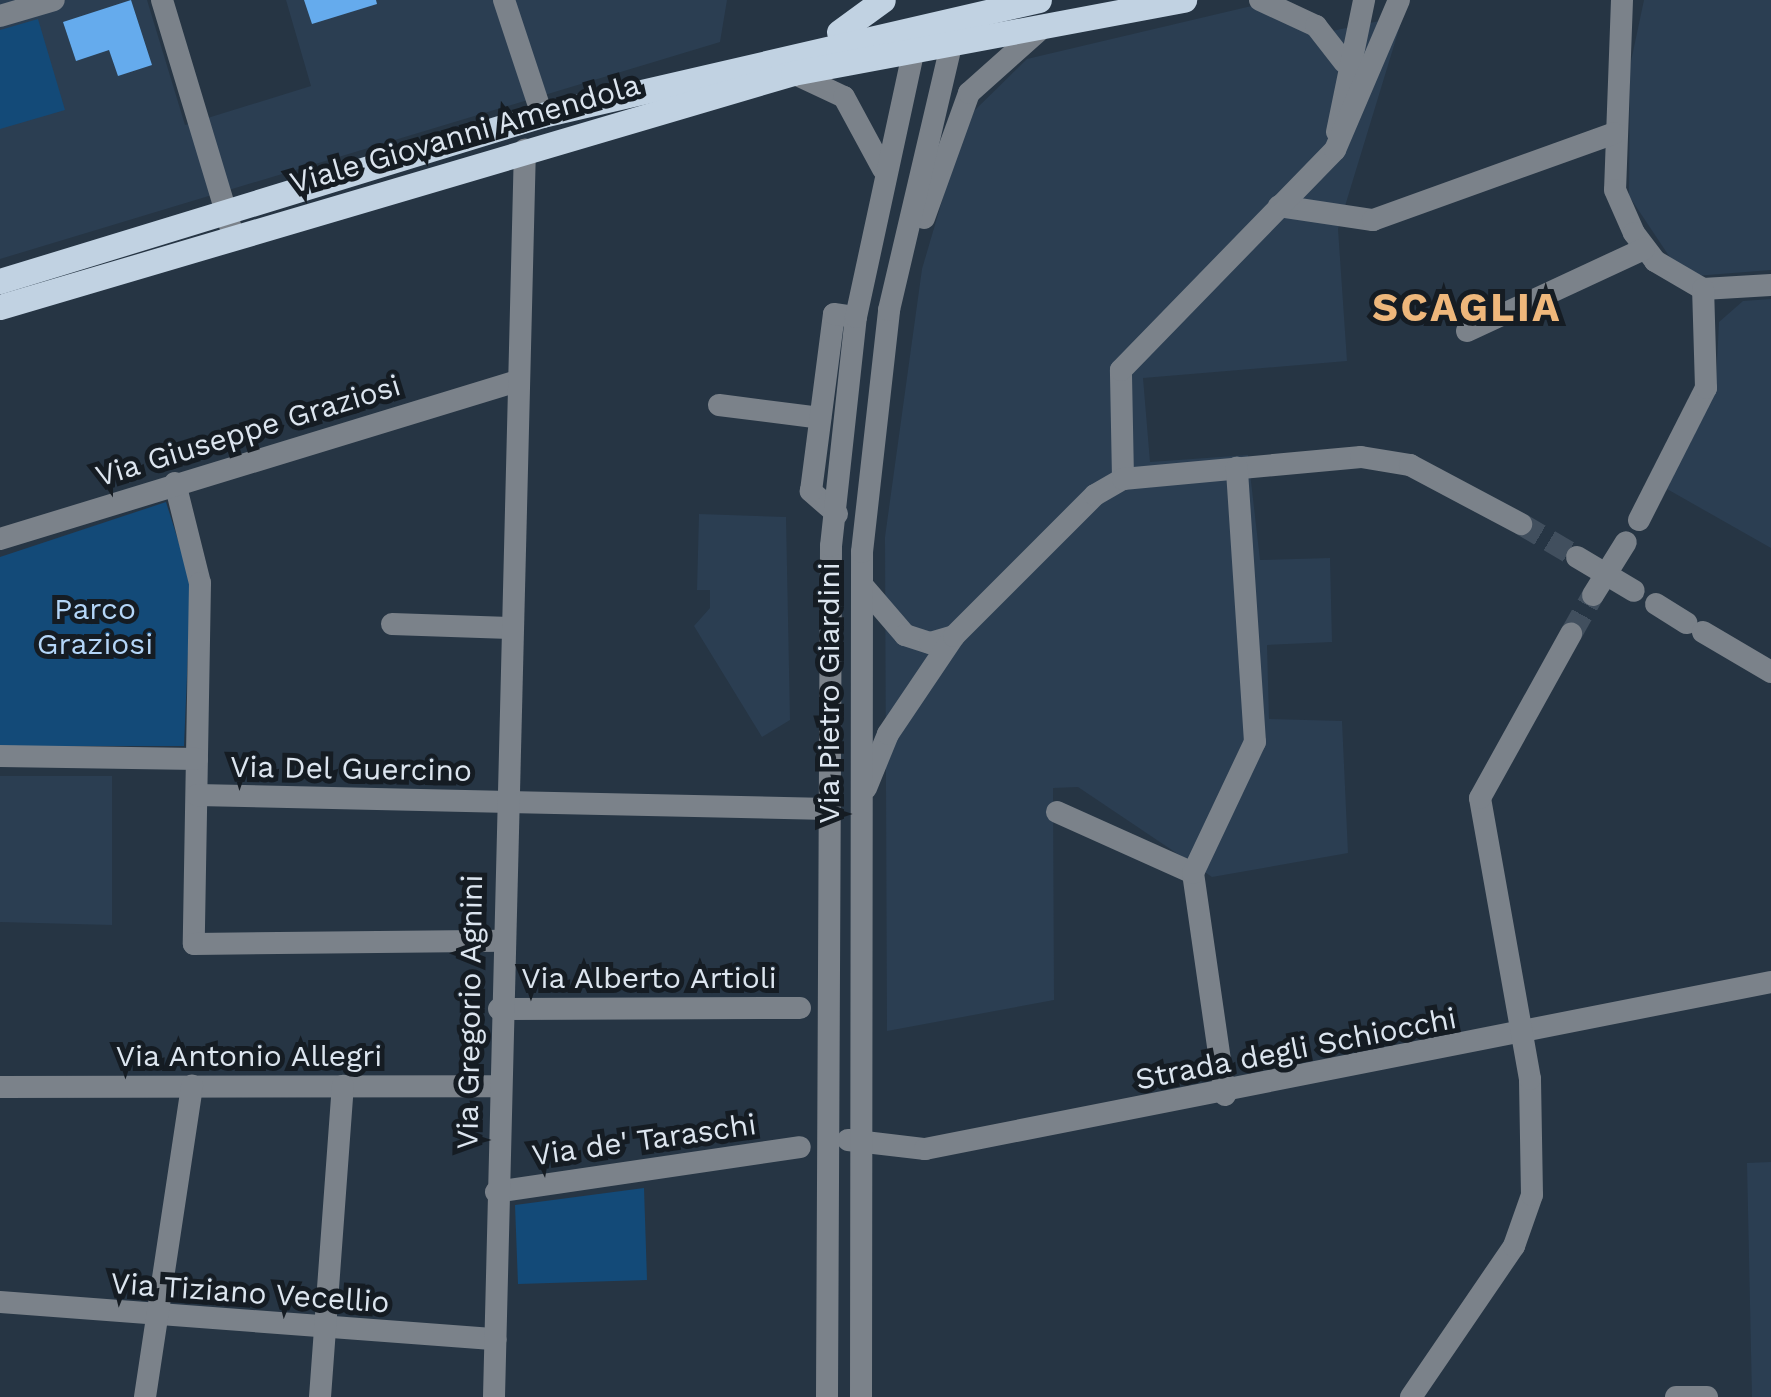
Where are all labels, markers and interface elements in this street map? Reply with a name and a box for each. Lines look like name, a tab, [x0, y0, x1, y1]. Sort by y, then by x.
street label: Viale Giovanni Amendola	[285, 67, 645, 201]
district label: SCAGLIA	[1372, 284, 1562, 332]
street label: Via Giuseppe Graziosi	[91, 367, 405, 495]
street label: Via Pietro Giardini	[811, 562, 847, 824]
park label: Parco Graziosi	[37, 591, 153, 662]
street label: Via Del Guercino	[229, 749, 473, 789]
street label: Via Gregorio Agnini	[450, 873, 490, 1151]
street label: Via Alberto Artioli	[520, 960, 778, 996]
street label: Strada degli Schiocchi	[1132, 1000, 1460, 1098]
street label: Via Antonio Allegri	[114, 1038, 384, 1074]
street label: Via de' Taraschi	[529, 1106, 759, 1174]
street label: Via Tiziano Vecellio	[108, 1265, 392, 1321]

